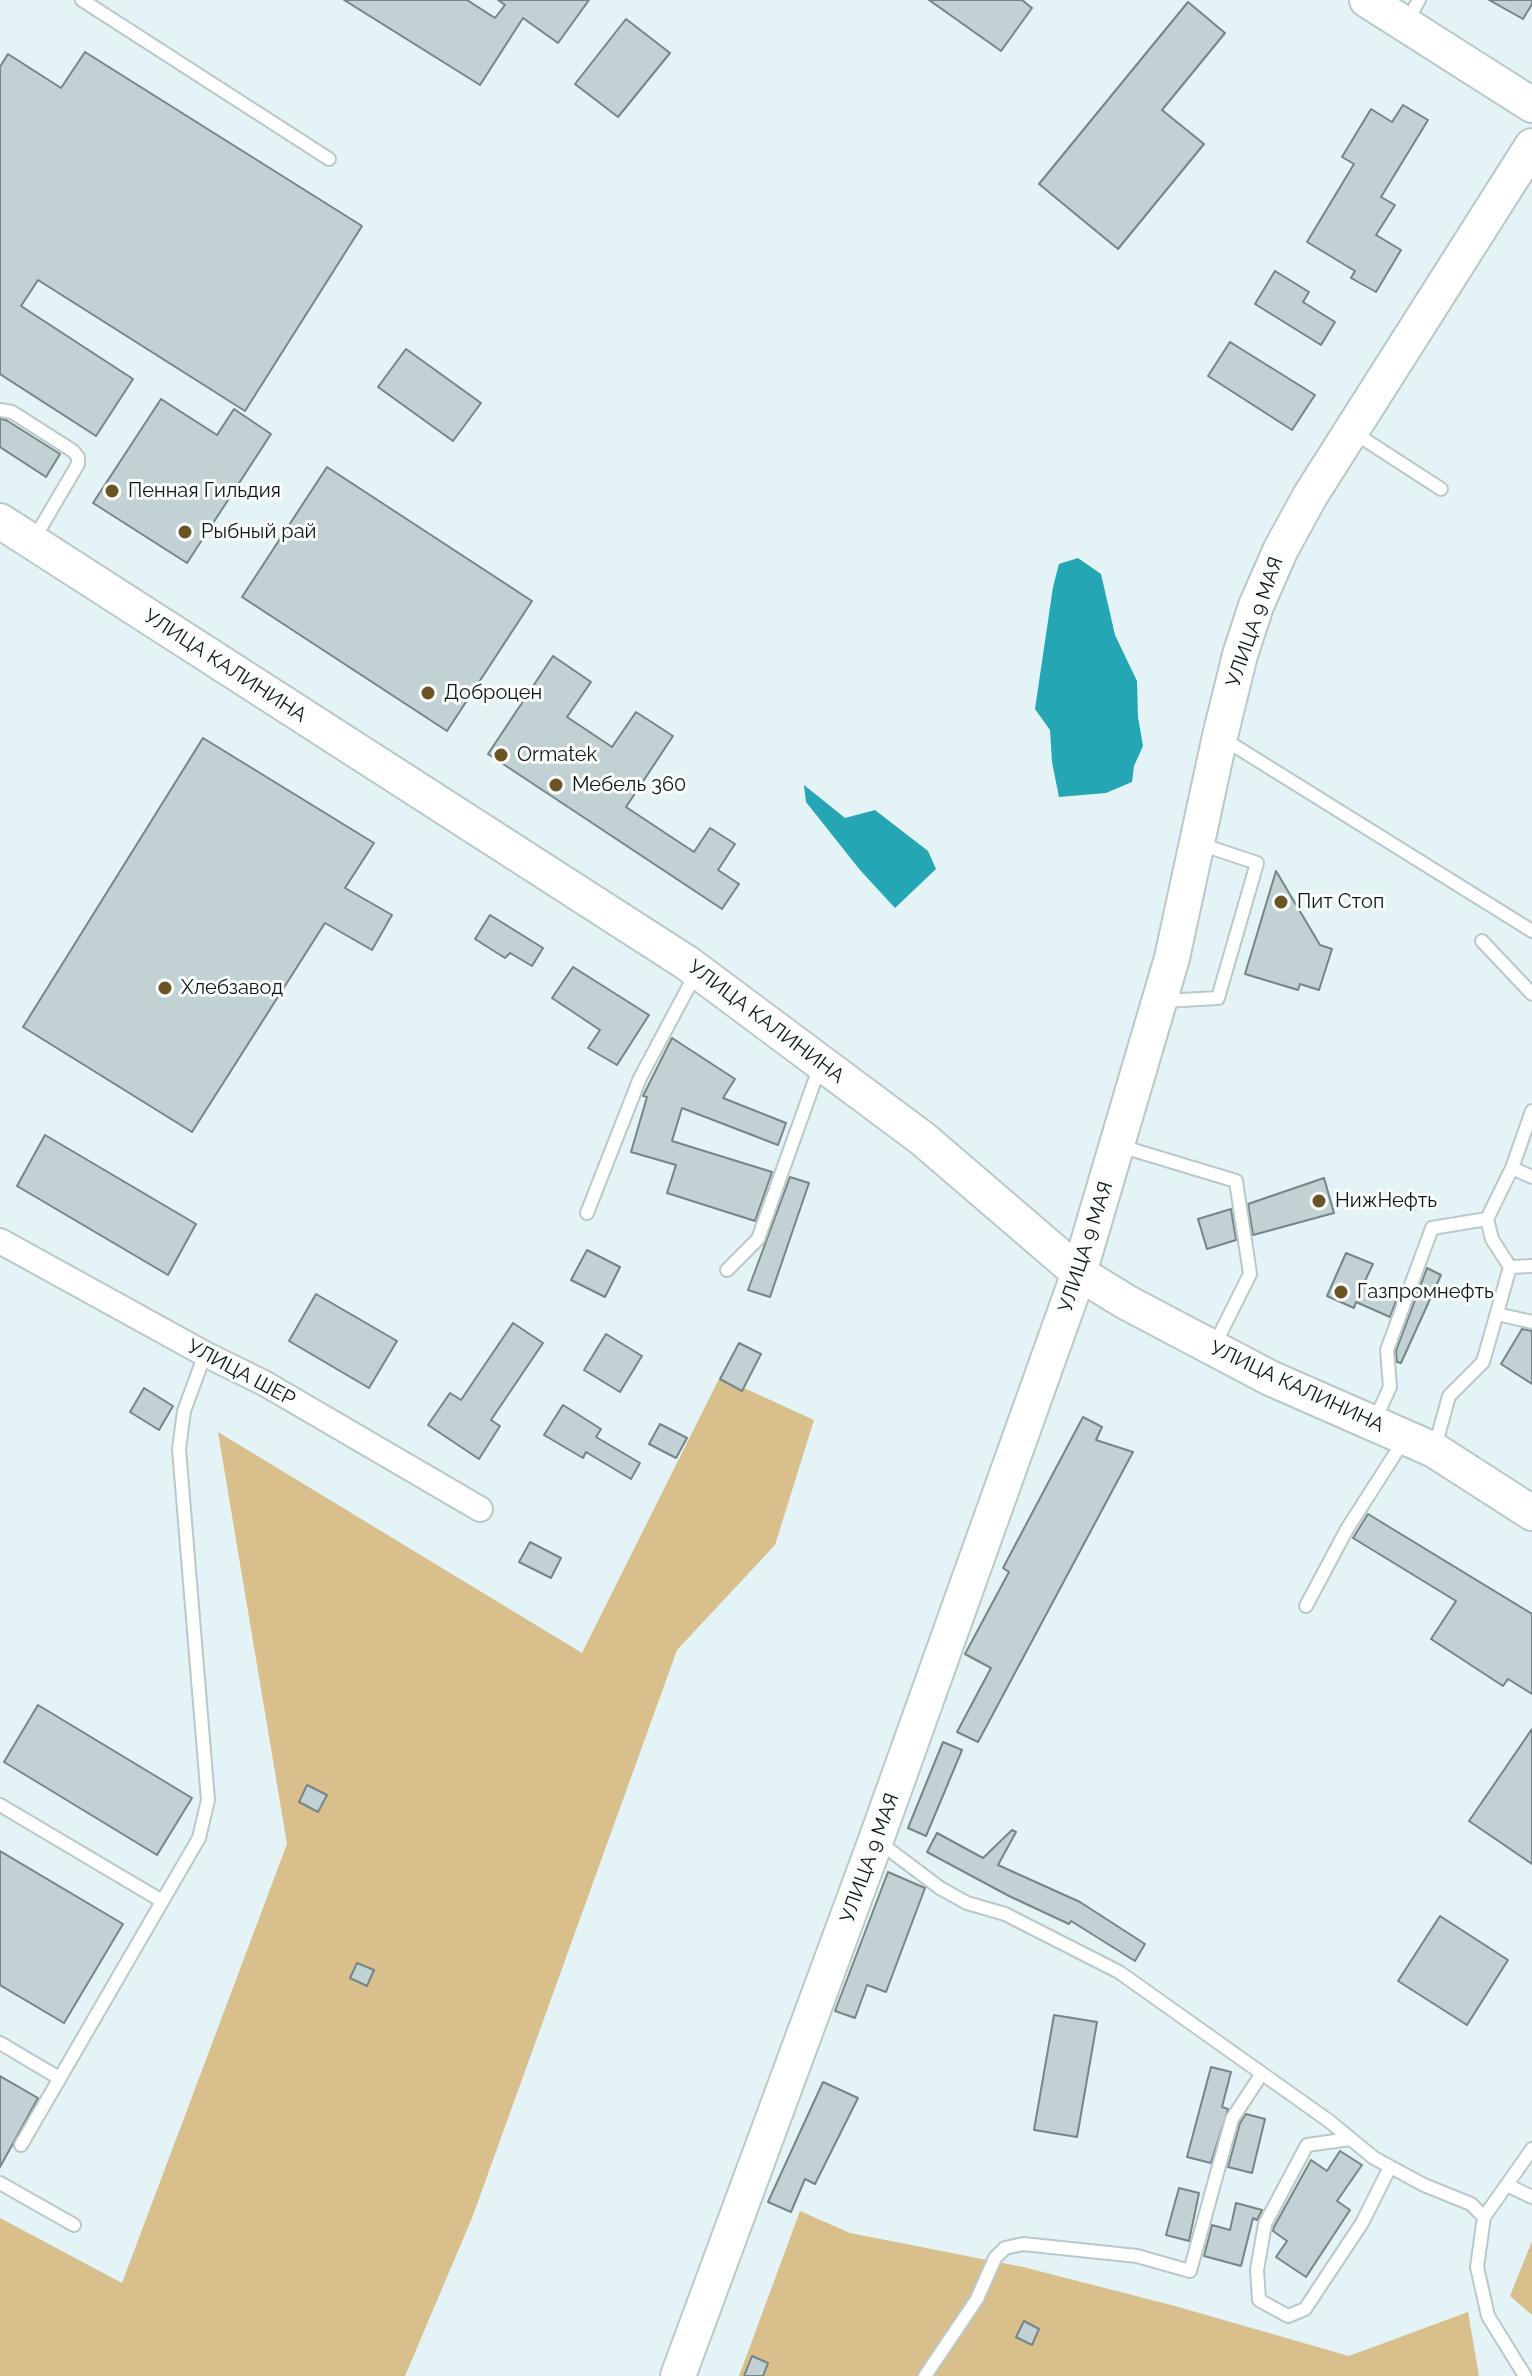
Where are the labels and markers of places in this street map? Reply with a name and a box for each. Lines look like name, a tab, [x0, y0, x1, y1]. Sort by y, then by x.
place label: Пенная Гильдия	[128, 479, 281, 503]
marker: Пенная Гильдия	[103, 482, 121, 500]
place label: Рыбный рай	[201, 520, 316, 544]
marker: Рыбный рай	[176, 523, 194, 541]
place label: Доброцен	[444, 681, 542, 705]
marker: Доброцен	[419, 684, 437, 702]
place label: Ormatek	[517, 743, 597, 767]
marker: Ormatek	[492, 746, 510, 764]
place label: Мебель 360	[572, 773, 686, 797]
marker: Мебель 360	[547, 776, 565, 794]
place label: Пит Стоп	[1297, 890, 1384, 914]
marker: Пит Стоп	[1272, 893, 1290, 911]
place label: Хлебзавод	[181, 976, 283, 1000]
marker: Хлебзавод	[156, 979, 174, 997]
place label: НижНефть	[1335, 1189, 1437, 1213]
marker: НижНефть	[1310, 1192, 1328, 1210]
place label: Газпромнефть	[1357, 1280, 1494, 1304]
marker: Газпромнефть	[1332, 1283, 1350, 1301]

